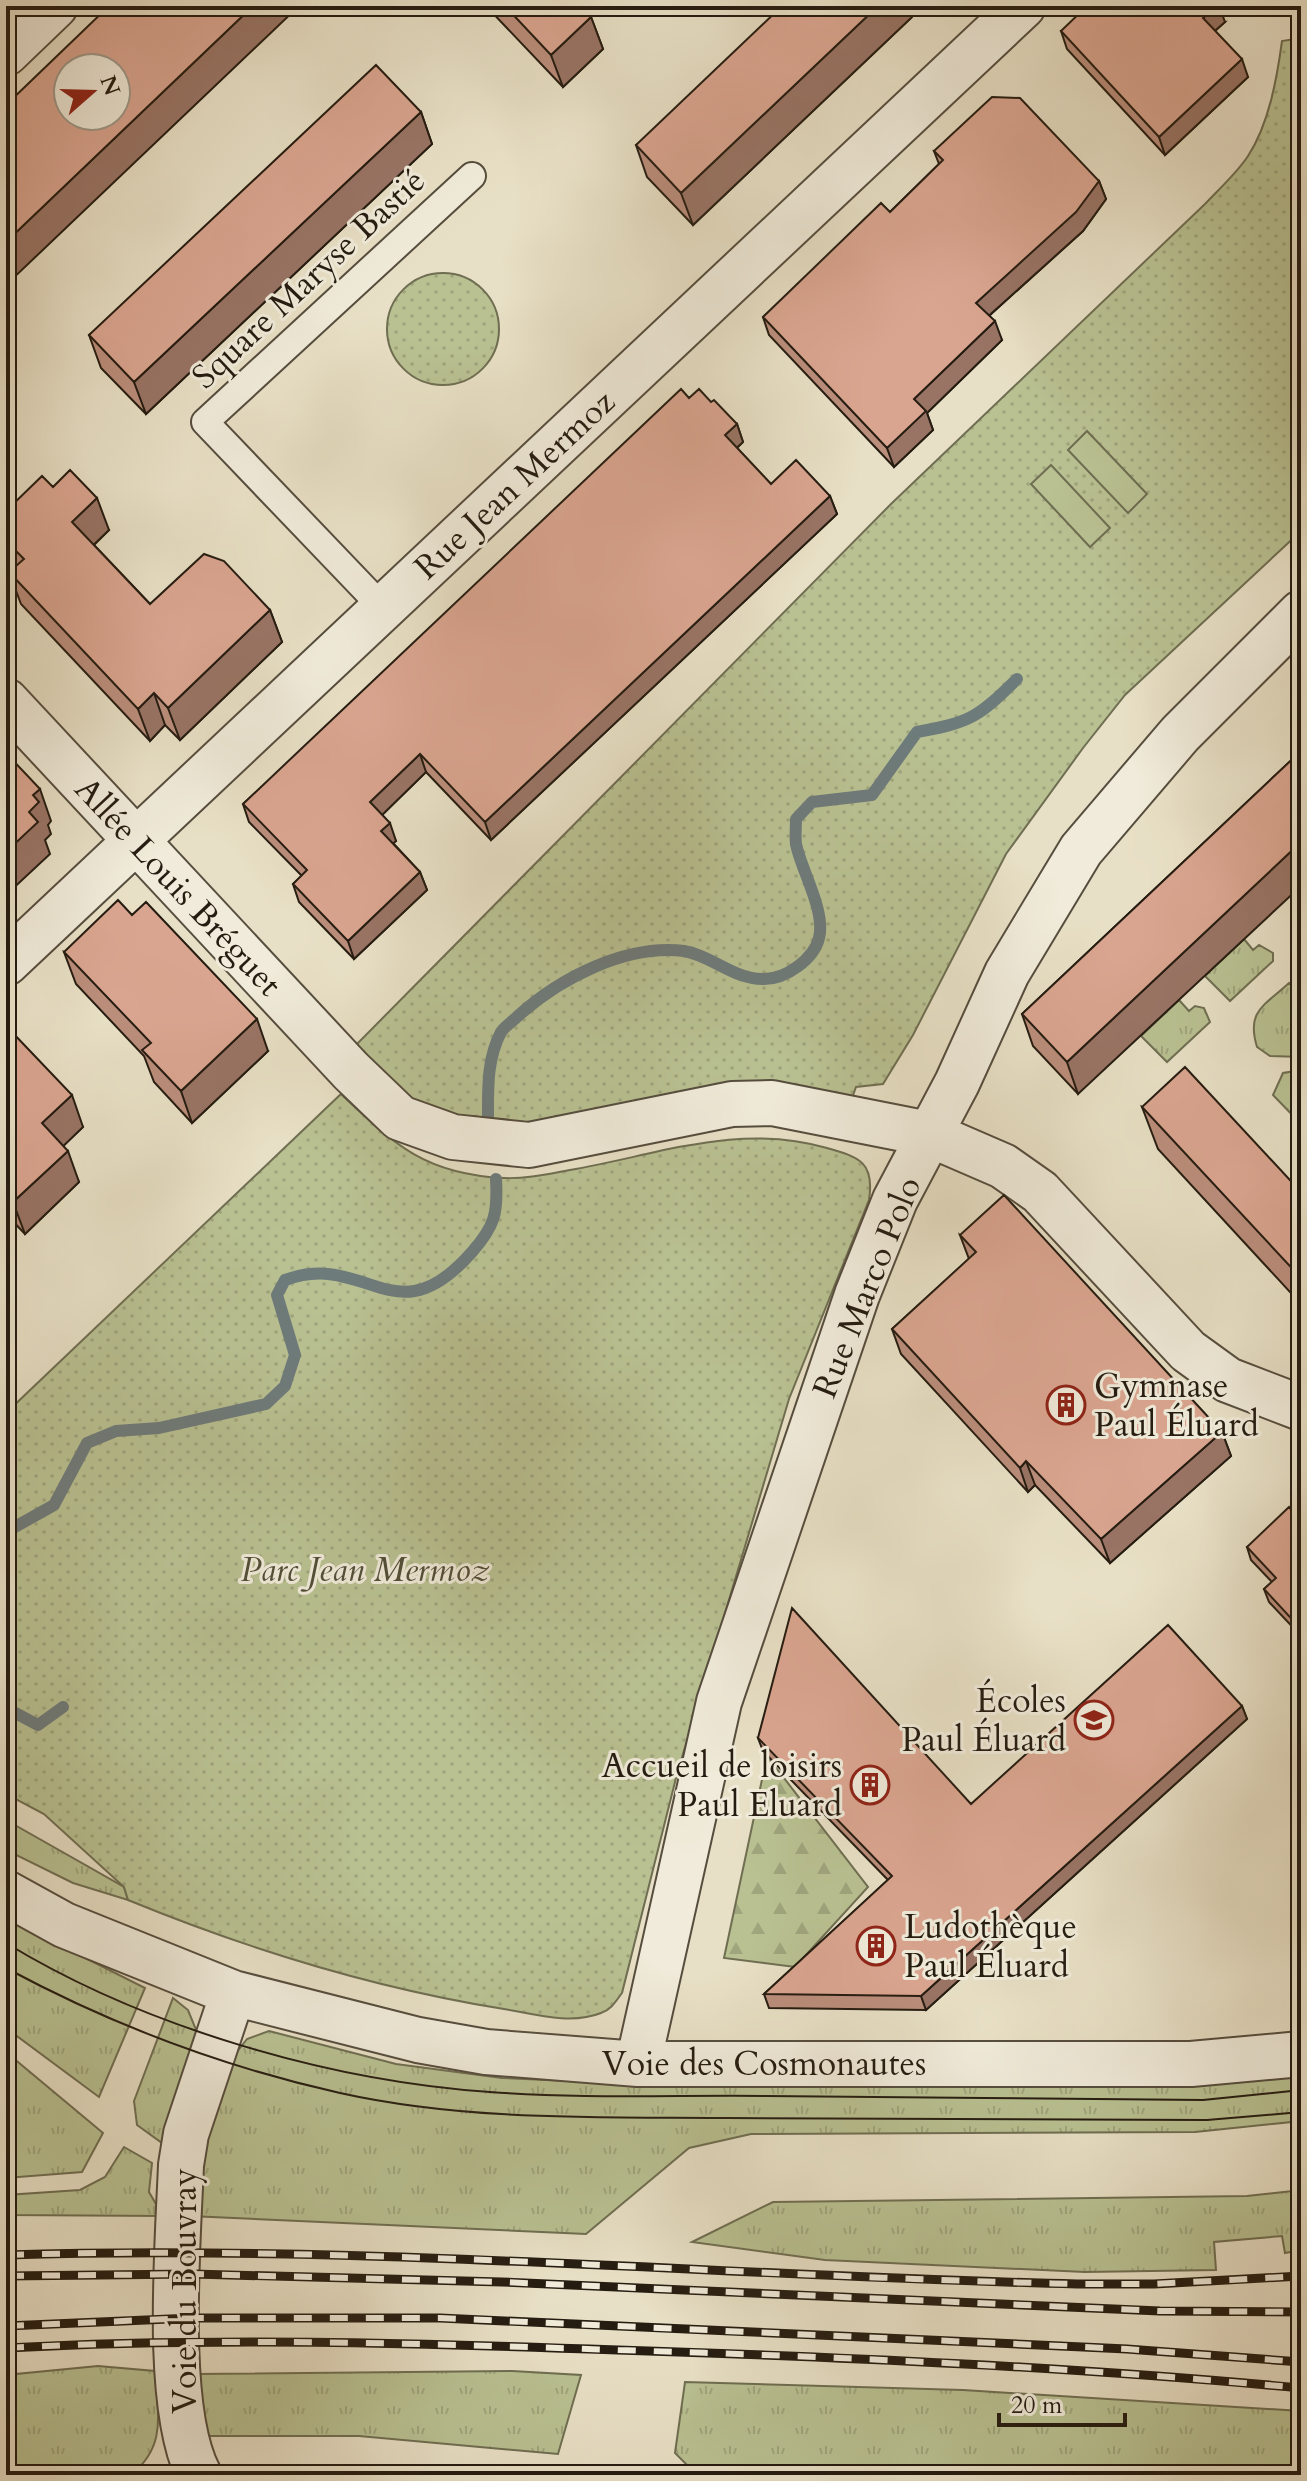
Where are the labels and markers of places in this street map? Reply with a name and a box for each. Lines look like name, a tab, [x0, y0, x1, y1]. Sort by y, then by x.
place label: Gymnase Paul Éluard	[1094, 1363, 1259, 1448]
building icon: Gymnase Paul Éluard	[1045, 1384, 1087, 1426]
place label: Écoles Paul Éluard	[901, 1678, 1066, 1763]
school or university icon: Écoles Paul Éluard	[1073, 1699, 1115, 1741]
place label: Accueil de loisirs Paul Eluard	[601, 1743, 842, 1828]
building icon: Accueil de loisirs Paul Eluard	[849, 1764, 891, 1806]
place label: Ludothèque Paul Éluard	[904, 1904, 1077, 1989]
building icon: Ludothèque Paul Éluard	[855, 1925, 897, 1967]

